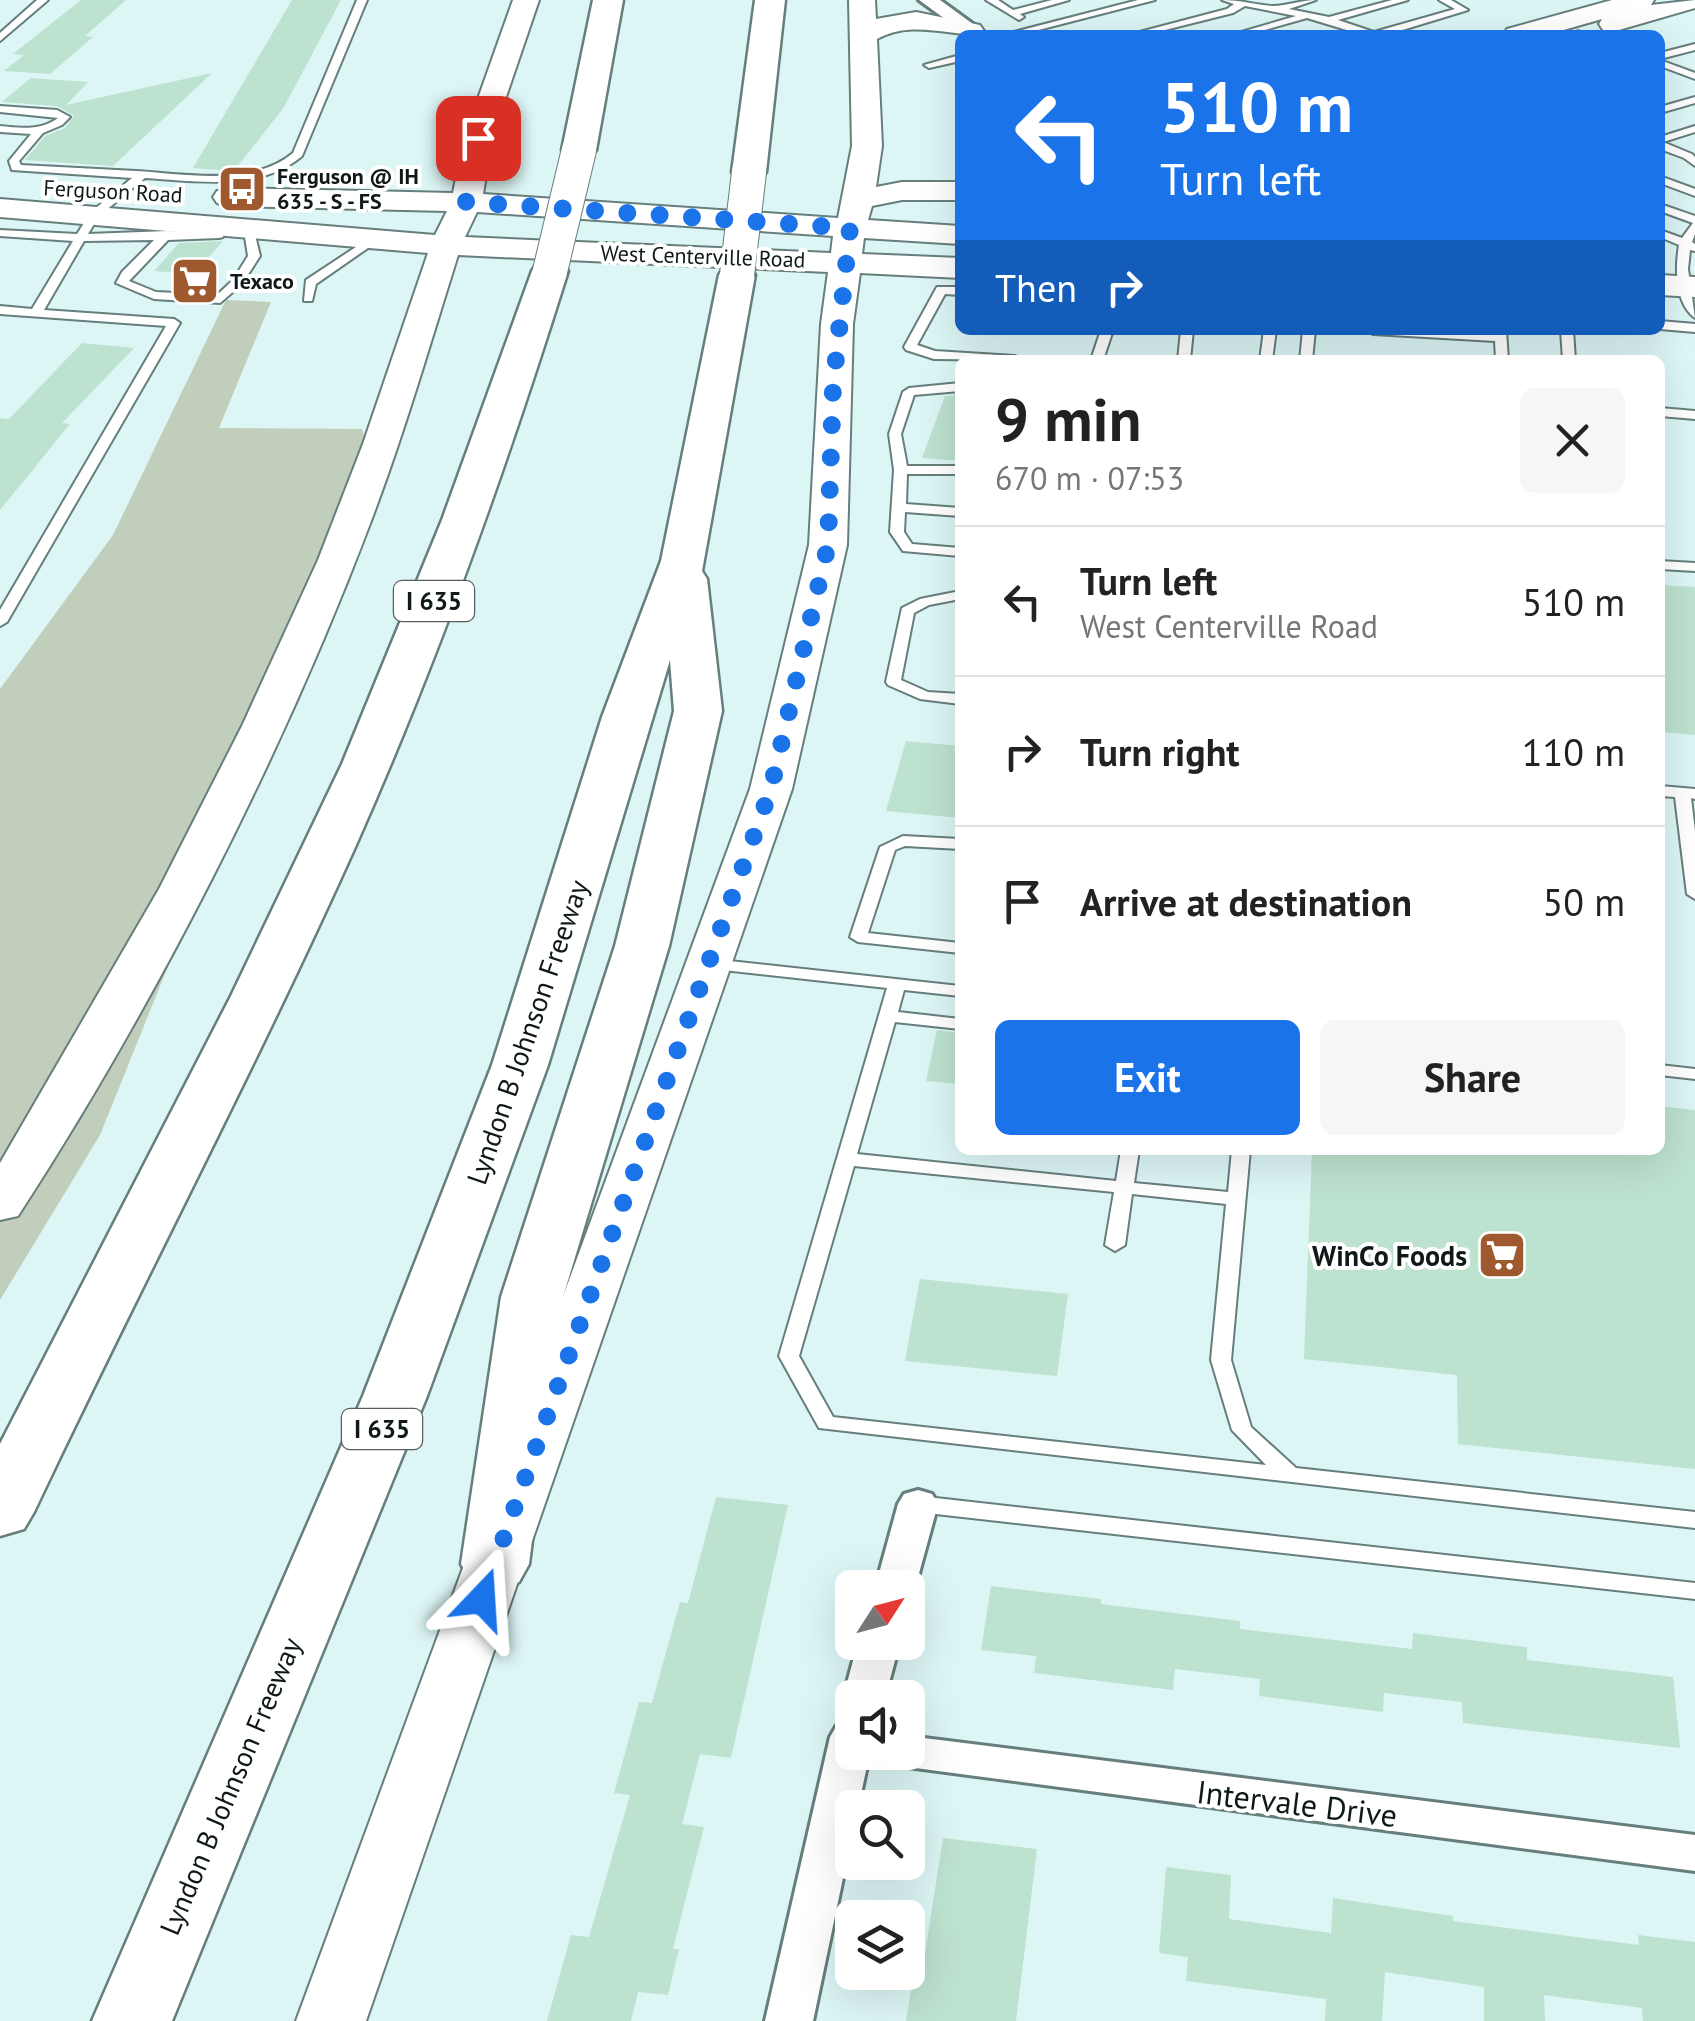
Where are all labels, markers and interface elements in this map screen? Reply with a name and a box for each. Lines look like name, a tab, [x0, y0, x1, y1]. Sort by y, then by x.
text: 510 m	[1160, 61, 1353, 151]
icon: left	[995, 70, 1125, 200]
pin	[436, 96, 521, 181]
icon: arrive	[451, 111, 506, 166]
text: Turn left	[1160, 149, 1321, 207]
place label: Ferguson @ IH 635 - S - FS	[277, 162, 419, 215]
bus stop icon: Ferguson @ IH 635 - S - FS	[216, 163, 268, 215]
street label: Ferguson Road	[43, 173, 183, 209]
street label: West Centerville Road	[600, 238, 806, 274]
supermarket icon: Texaco	[169, 255, 221, 307]
icon: right	[1097, 260, 1152, 315]
text: Then	[995, 263, 1077, 312]
place label: Texaco	[230, 267, 294, 295]
text: 9 min	[995, 380, 1141, 458]
button: close	[1520, 388, 1625, 493]
text: 670 m · 07:53	[995, 457, 1184, 499]
text: Turn left	[1080, 556, 1217, 605]
icon: left	[995, 574, 1050, 629]
text: 510 m	[1522, 577, 1625, 626]
road number: I 635	[394, 581, 474, 621]
text: West Centerville Road	[1080, 605, 1378, 647]
icon: right	[995, 724, 1050, 779]
text: Turn right	[1080, 727, 1240, 776]
text: 110 m	[1522, 727, 1625, 776]
icon: arrive	[995, 874, 1050, 929]
street label: Lyndon B Johnson Freeway	[457, 875, 597, 1189]
text: Arrive at destination	[1080, 877, 1412, 926]
text: 50 m	[1543, 877, 1625, 926]
button: Exit	[995, 1020, 1300, 1135]
button: Share	[1320, 1020, 1625, 1135]
supermarket icon: WinCo Foods	[1476, 1229, 1528, 1281]
place label: WinCo Foods	[1312, 1237, 1467, 1274]
road number: I 635	[342, 1409, 422, 1449]
position arrow	[430, 1547, 534, 1651]
north arrow	[835, 1570, 925, 1660]
map controls	[835, 1570, 925, 1990]
street label: Lyndon B Johnson Freeway	[151, 1632, 309, 1940]
button: sound	[835, 1680, 925, 1770]
street label: Intervale Drive	[1194, 1770, 1400, 1836]
button: search	[835, 1790, 925, 1880]
button: layers	[835, 1900, 925, 1990]

